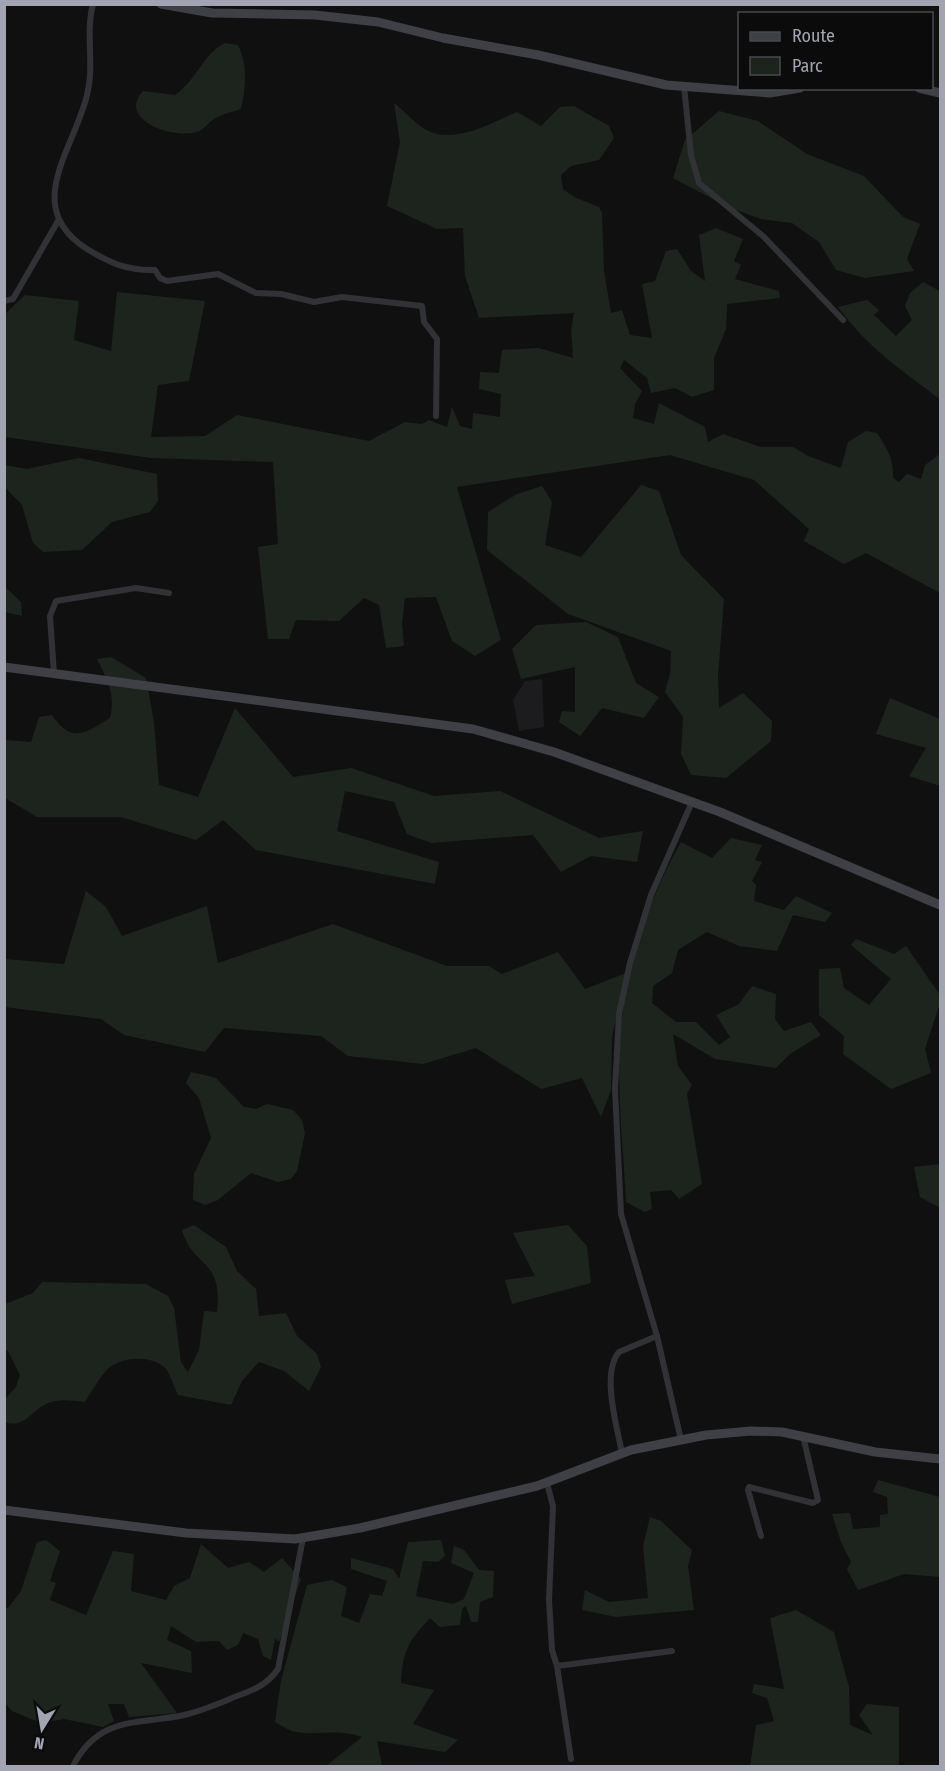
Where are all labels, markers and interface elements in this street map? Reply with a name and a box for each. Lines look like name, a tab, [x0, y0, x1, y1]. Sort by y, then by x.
legend	[738, 12, 933, 90]
text: Route	[792, 25, 835, 47]
text: Parc	[792, 55, 823, 77]
north arrow	[12, 1699, 72, 1759]
text: N	[33, 1733, 46, 1753]

